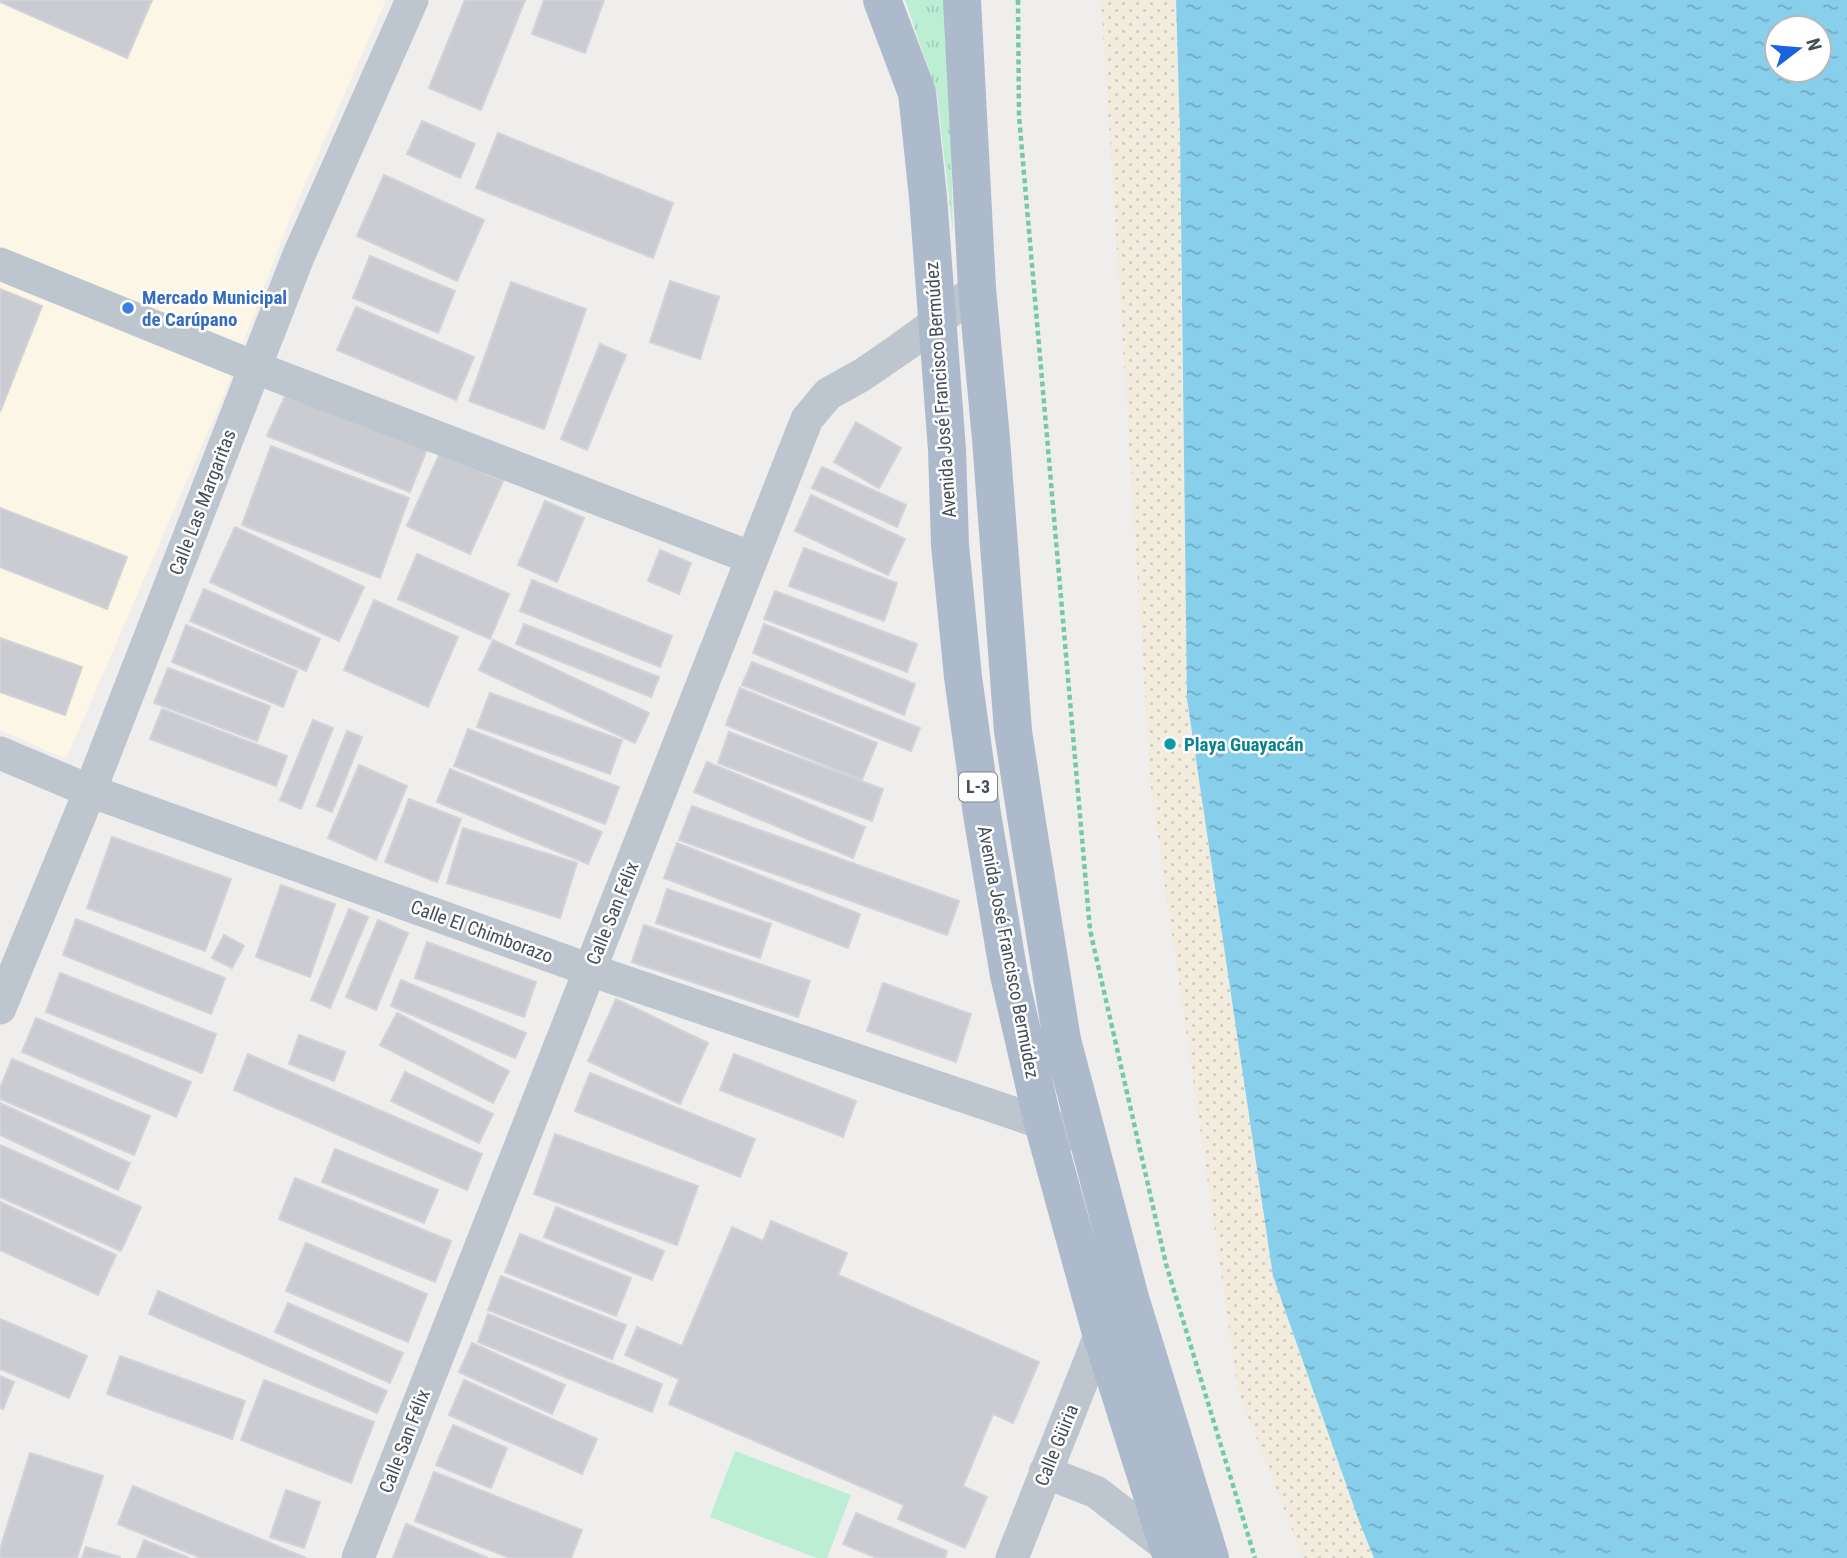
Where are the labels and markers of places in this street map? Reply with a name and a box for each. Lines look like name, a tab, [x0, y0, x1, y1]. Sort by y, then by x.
place label: Mercado Municipal de Carúpano	[142, 286, 287, 331]
marker: Mercado Municipal de Carúpano	[120, 300, 136, 316]
place label: Playa Guayacán	[1184, 733, 1304, 756]
marker: Playa Guayacán	[1162, 736, 1178, 752]

